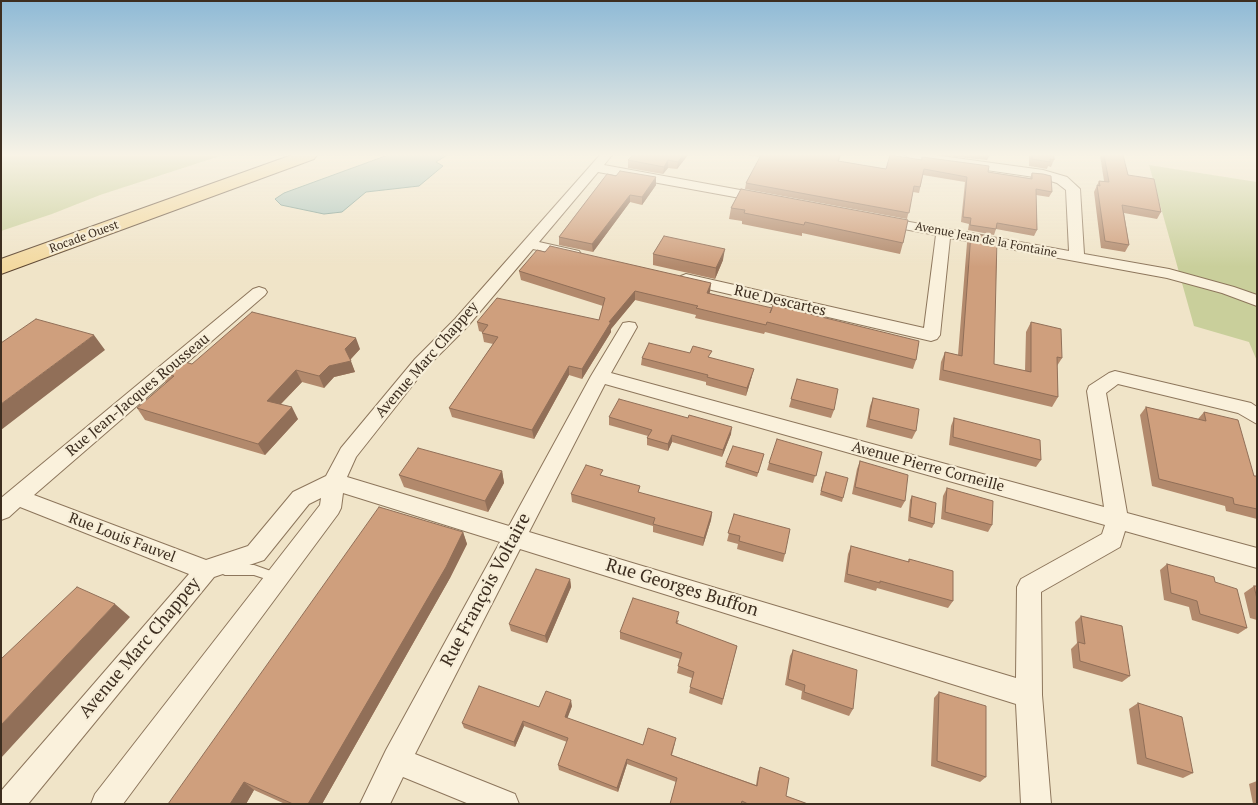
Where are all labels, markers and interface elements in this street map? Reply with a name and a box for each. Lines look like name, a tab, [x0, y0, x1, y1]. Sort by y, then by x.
street label: Rocade Ouest	[47, 218, 121, 256]
street label: Avenue Jean de la Fontaine	[914, 219, 1058, 261]
street label: Rue Descartes	[732, 282, 828, 320]
street label: Avenue Marc Chappey	[372, 298, 482, 422]
street label: Rue Jean-Jacques Rousseau	[63, 330, 213, 460]
street label: Avenue Pierre Corneille	[850, 438, 1006, 496]
street label: Rue Louis Fauvel	[66, 509, 178, 567]
street label: Rue François Voltaire	[436, 510, 536, 670]
street label: Rue Georges Buffon	[603, 555, 761, 621]
street label: Avenue Marc Chappey	[75, 573, 205, 723]

